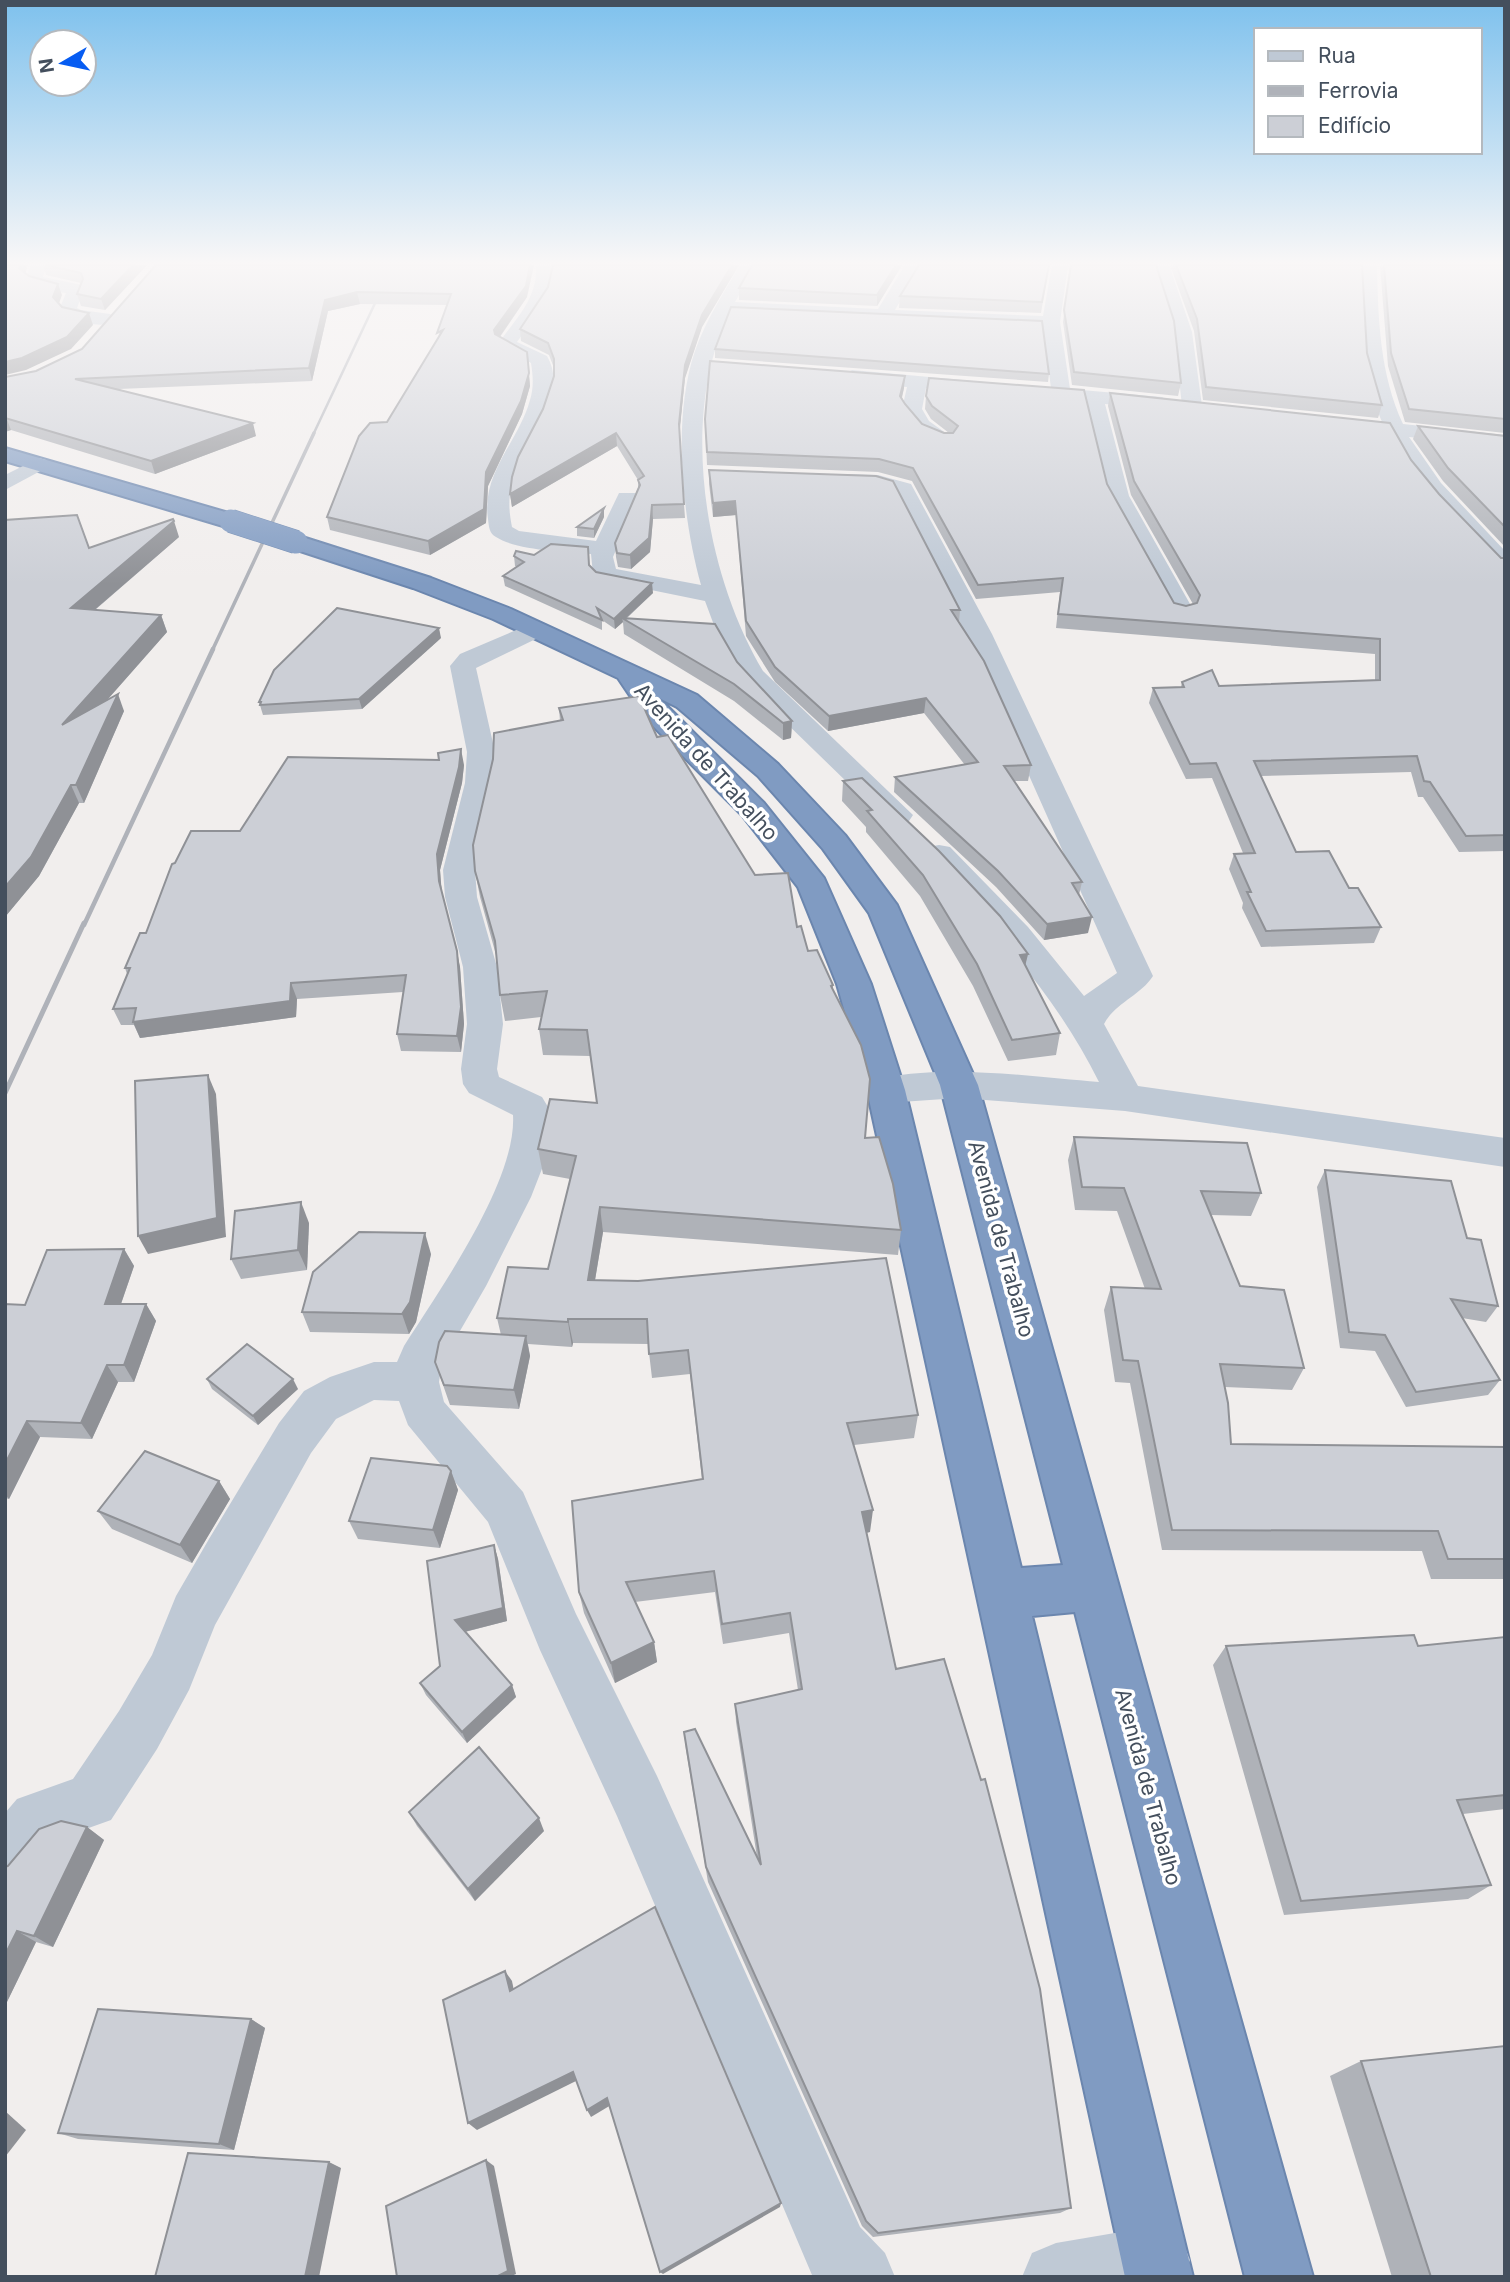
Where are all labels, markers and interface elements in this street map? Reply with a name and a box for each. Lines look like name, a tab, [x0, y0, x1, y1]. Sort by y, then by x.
north arrow	[28, 28, 98, 98]
legend	[1254, 28, 1482, 154]
text: Rua	[1318, 43, 1356, 68]
text: N	[34, 57, 59, 75]
text: Ferrovia	[1318, 78, 1398, 103]
text: Edifício	[1318, 113, 1391, 138]
street label: Avenida de Trabalho	[629, 678, 784, 845]
street label: Avenida de Trabalho	[963, 1138, 1040, 1340]
street label: Avenida de Trabalho	[1110, 1686, 1187, 1888]

